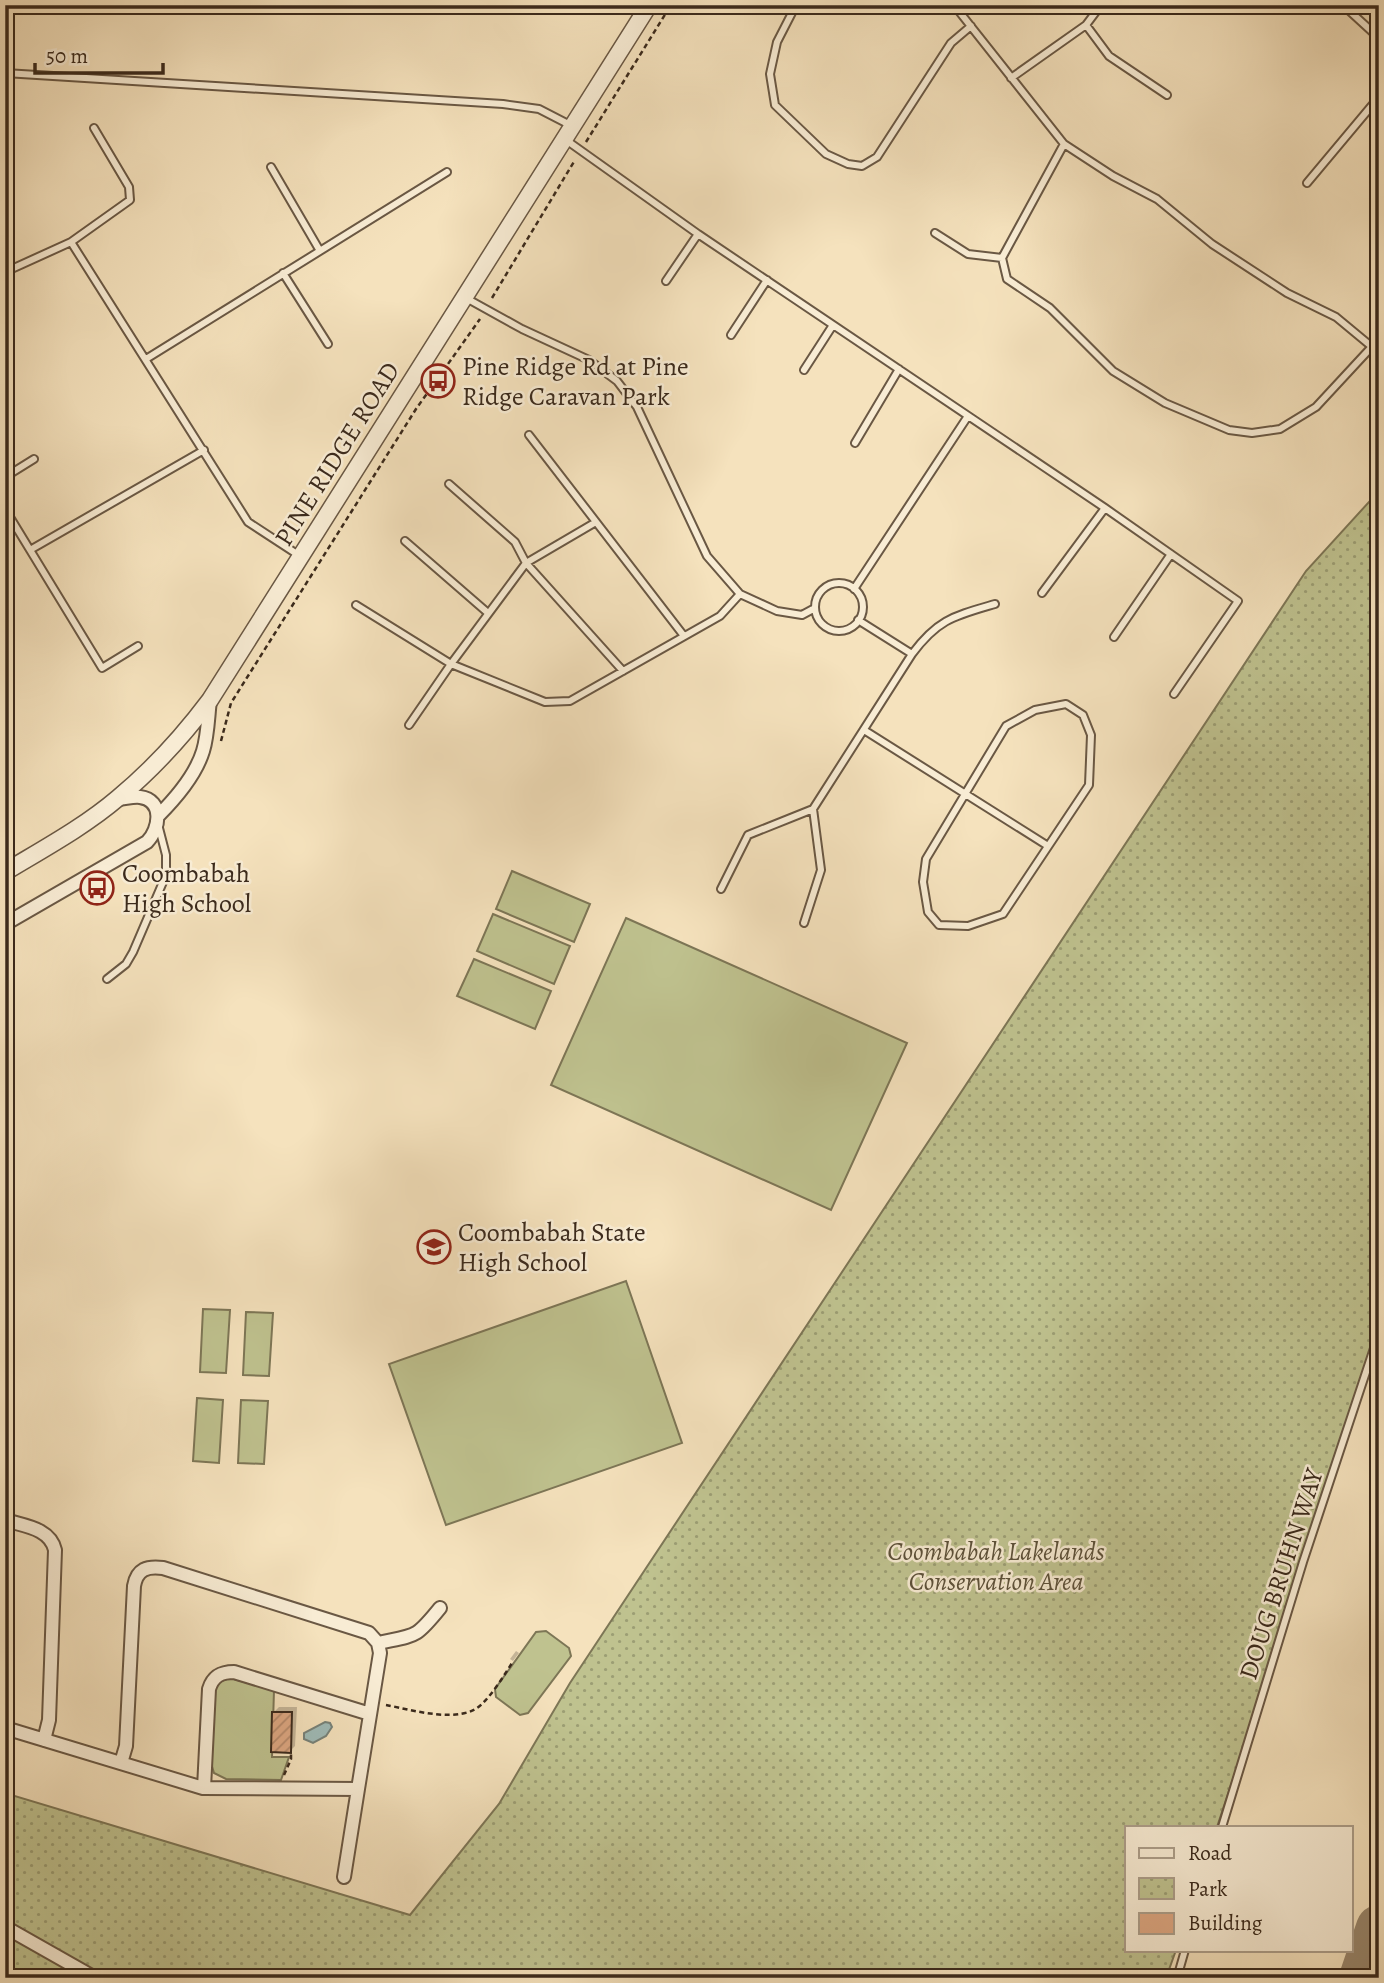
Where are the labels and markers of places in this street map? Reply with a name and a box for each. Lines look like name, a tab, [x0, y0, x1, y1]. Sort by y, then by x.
place label: Pine Ridge Rd at Pine Ridge Caravan Park	[462, 349, 689, 414]
bus stop icon: Pine Ridge Rd at Pine Ridge Caravan Park	[419, 362, 457, 400]
place label: Coombabah High School	[122, 856, 251, 921]
bus stop icon: Coombabah High School	[78, 869, 116, 907]
place label: Coombabah State High School	[458, 1215, 646, 1280]
school or university icon: Coombabah State High School	[415, 1228, 453, 1266]

